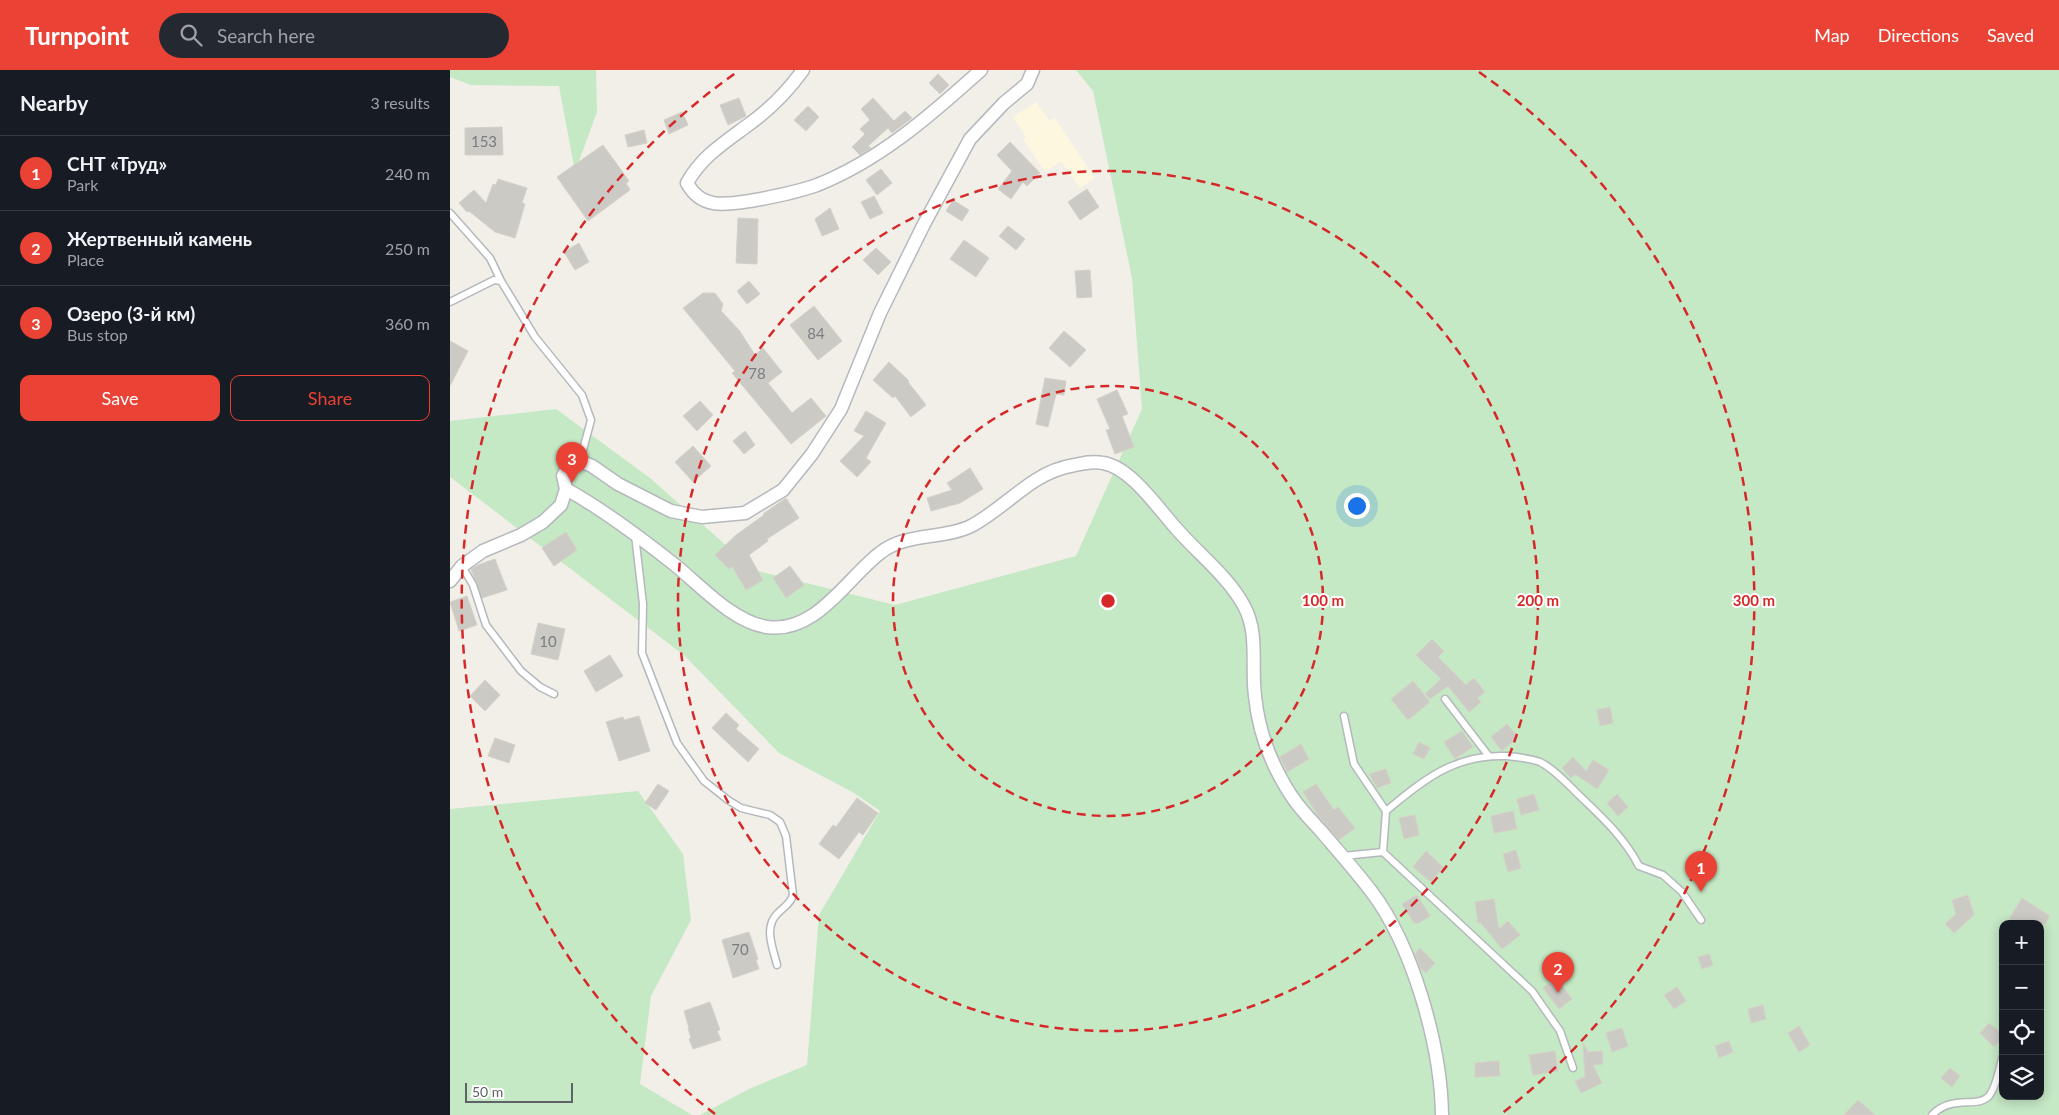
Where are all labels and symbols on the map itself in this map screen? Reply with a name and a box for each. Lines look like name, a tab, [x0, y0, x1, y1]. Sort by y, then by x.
house number: 153	[471, 132, 497, 150]
house number: 84	[807, 324, 825, 342]
house number: 78	[748, 364, 766, 382]
pin: 3	[556, 442, 588, 483]
your location	[1344, 493, 1370, 519]
text: 100 m	[1302, 591, 1344, 609]
text: 200 m	[1517, 591, 1559, 609]
text: 300 m	[1733, 591, 1775, 609]
centre of rings	[1099, 592, 1117, 610]
house number: 10	[539, 632, 557, 650]
pin: 1	[1685, 851, 1717, 892]
house number: 70	[731, 940, 749, 958]
pin: 2	[1542, 952, 1574, 993]
scale bar	[465, 1080, 572, 1103]

